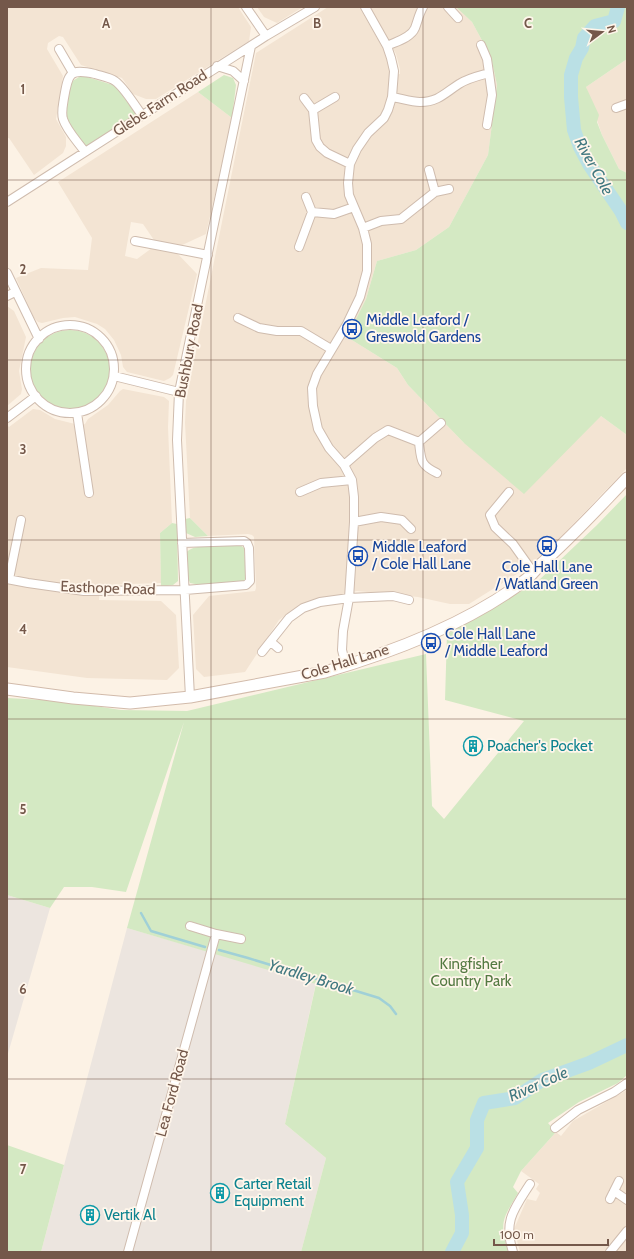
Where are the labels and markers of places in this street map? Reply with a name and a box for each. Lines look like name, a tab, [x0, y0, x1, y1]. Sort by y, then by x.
place label: Middle Leaford / Greswold Gardens	[366, 311, 481, 346]
bus stop icon: Middle Leaford / Greswold Gardens	[341, 318, 363, 340]
bus stop icon: Cole Hall Lane / Watland Green	[536, 535, 558, 557]
place label: Middle Leaford / Cole Hall Lane	[371, 538, 471, 573]
bus stop icon: Middle Leaford / Cole Hall Lane	[347, 545, 369, 567]
place label: Cole Hall Lane / Watland Green	[494, 558, 599, 593]
place label: Cole Hall Lane / Middle Leaford	[444, 625, 548, 660]
bus stop icon: Cole Hall Lane / Middle Leaford	[420, 632, 442, 654]
building icon: Poacher's Pocket	[462, 735, 484, 757]
place label: Poacher's Pocket	[487, 737, 593, 755]
place label: Carter Retail Equipment	[234, 1175, 312, 1210]
building icon: Carter Retail Equipment	[209, 1182, 231, 1204]
building icon: Vertik Al	[79, 1204, 101, 1226]
place label: Vertik Al	[104, 1206, 156, 1224]

